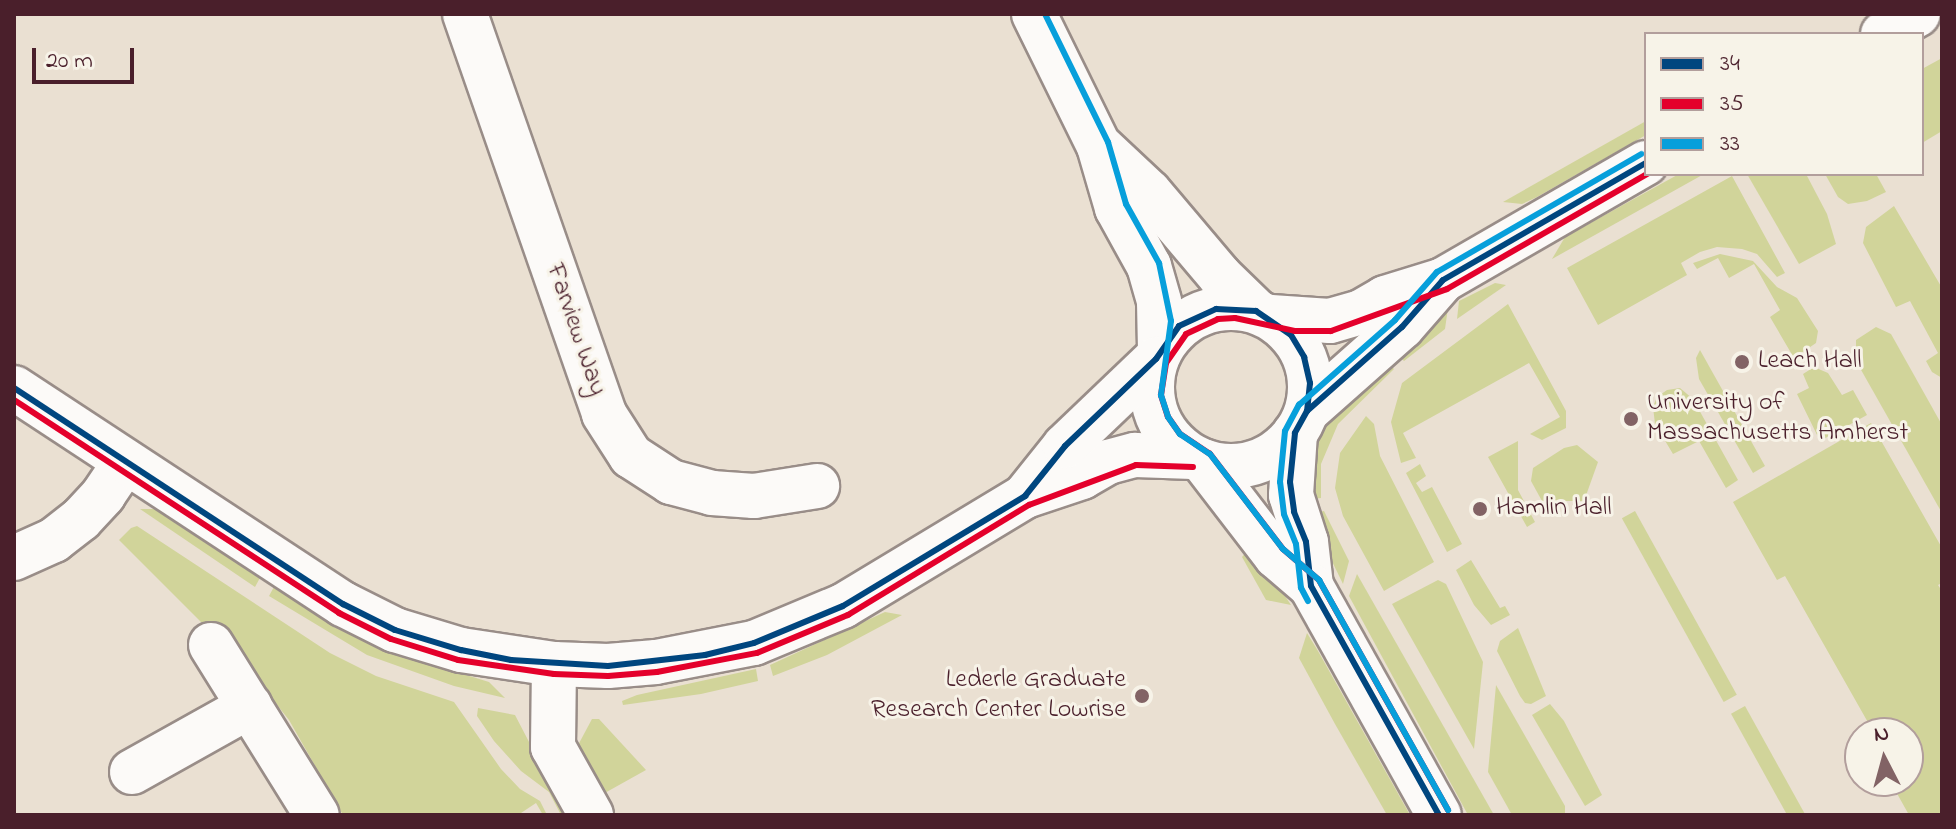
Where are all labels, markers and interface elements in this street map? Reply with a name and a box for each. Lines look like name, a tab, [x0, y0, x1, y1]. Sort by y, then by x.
scale bar	[36, 32, 138, 82]
legend	[1644, 32, 1924, 176]
text: 20 m	[46, 44, 93, 79]
text: 34	[1720, 47, 1740, 82]
text: 35	[1720, 87, 1744, 122]
text: 33	[1720, 127, 1740, 162]
street label: Farview Way	[538, 260, 612, 400]
place label: Leach Hall	[1758, 346, 1862, 378]
marker: Leach Hall	[1733, 353, 1751, 371]
place label: University of Massachusetts Amherst	[1647, 388, 1908, 450]
marker: University of Massachusetts Amherst	[1622, 410, 1640, 428]
place label: Hamlin Hall	[1496, 493, 1612, 525]
marker: Hamlin Hall	[1471, 500, 1489, 518]
place label: Lederle Graduate Research Center Lowrise	[871, 665, 1126, 726]
marker: Lederle Graduate Research Center Lowrise	[1133, 687, 1151, 705]
north arrow	[1844, 717, 1924, 797]
text: N	[1873, 718, 1891, 752]

